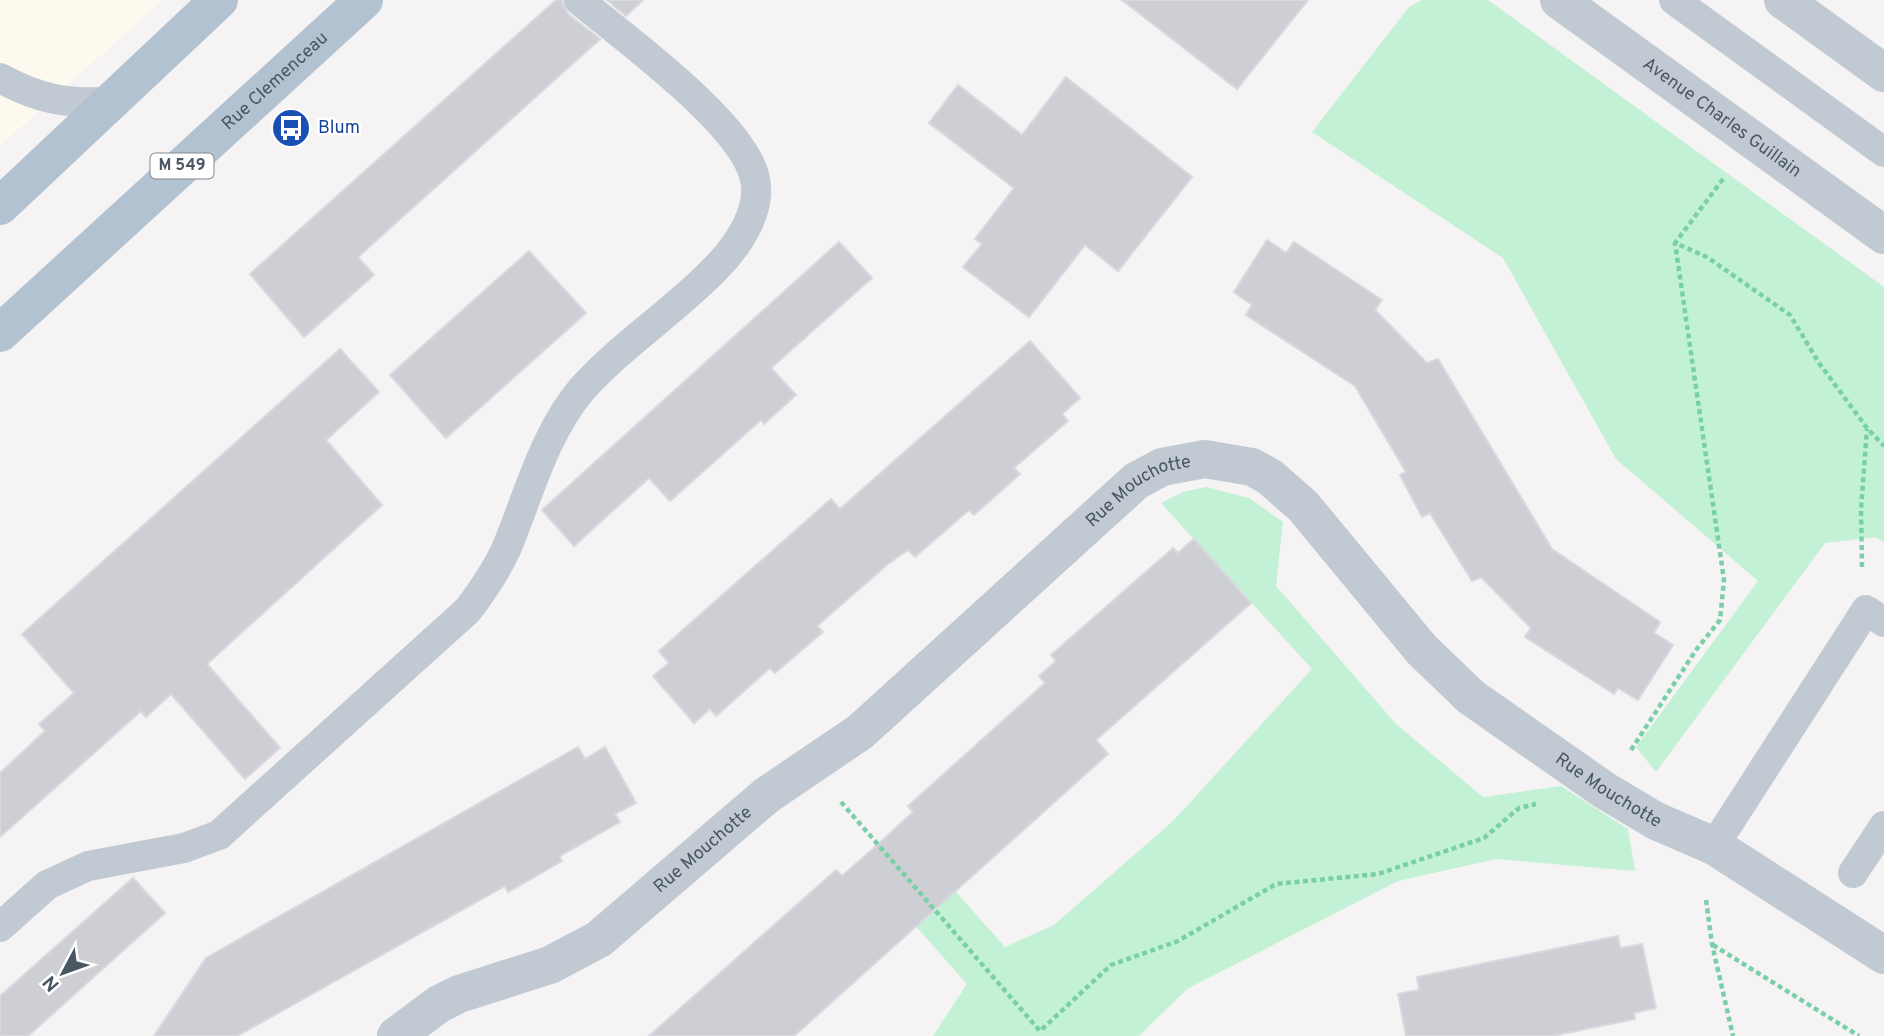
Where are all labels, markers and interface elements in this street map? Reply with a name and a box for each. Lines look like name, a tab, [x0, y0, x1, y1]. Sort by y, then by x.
street label: Rue Clemenceau	[217, 27, 333, 136]
street label: Avenue Charles Guillain	[1638, 53, 1806, 183]
bus stop icon: Blum	[270, 107, 312, 149]
place label: Blum	[318, 117, 360, 140]
road number: M 549	[150, 154, 214, 178]
street label: Rue Mouchotte	[1081, 450, 1193, 532]
street label: Rue Mouchotte	[1550, 748, 1666, 833]
street label: Rue Mouchotte	[649, 801, 757, 898]
north arrow	[28, 938, 98, 1008]
text: N	[38, 970, 65, 996]

